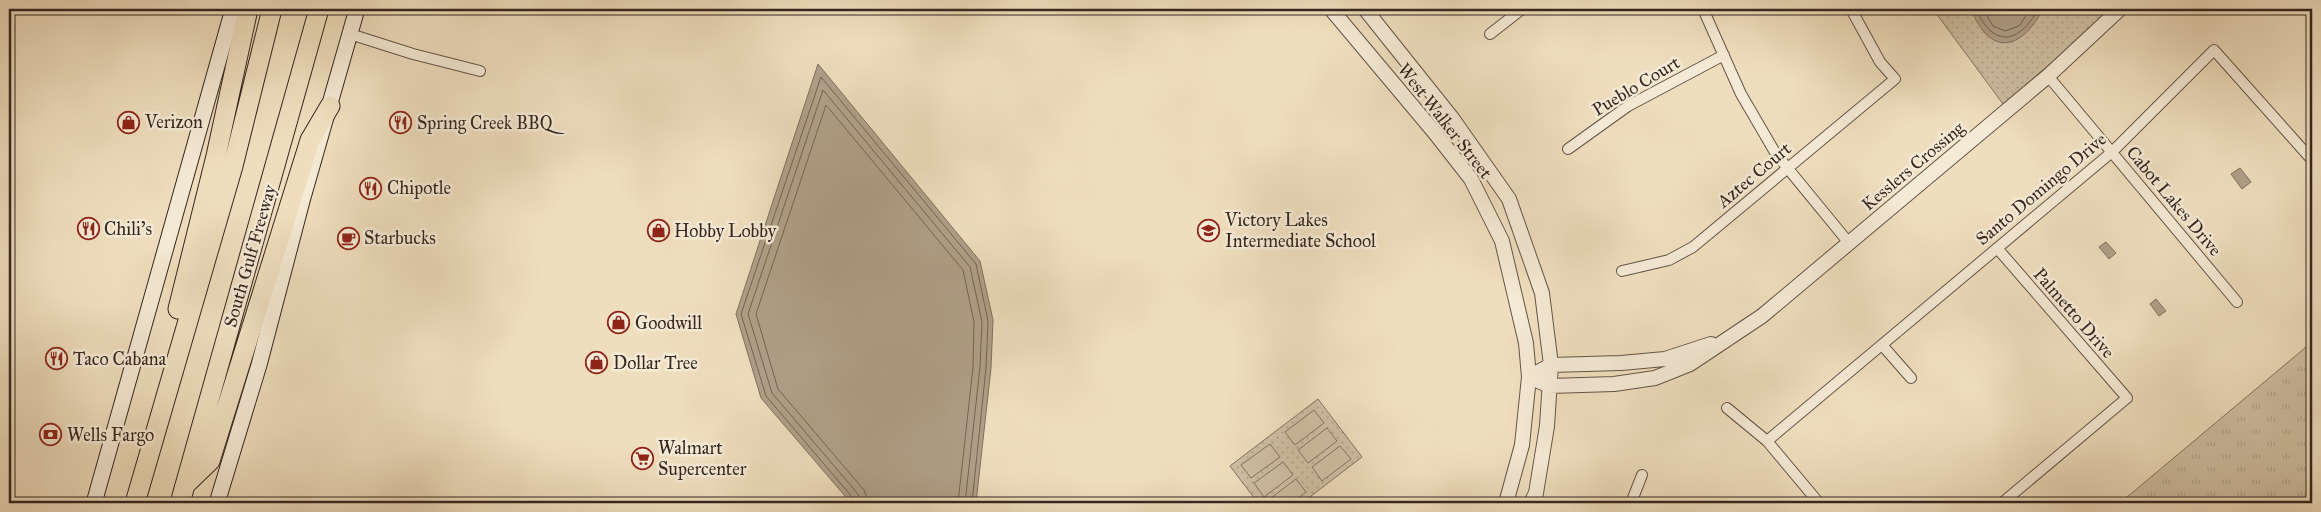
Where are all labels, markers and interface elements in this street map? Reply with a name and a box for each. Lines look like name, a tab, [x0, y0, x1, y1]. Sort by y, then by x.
street label: Pueblo Court	[1588, 51, 1684, 121]
street label: West Walker Street	[1393, 59, 1497, 184]
shop icon: Verizon	[117, 110, 141, 134]
place label: Verizon	[144, 111, 203, 133]
restaurant icon: Spring Creek BBQ	[389, 111, 413, 135]
place label: Spring Creek BBQ	[417, 112, 565, 135]
street label: Kesslers Crossing	[1857, 116, 1970, 216]
street label: Santo Domingo Drive	[1971, 128, 2111, 251]
street label: Aztec Court	[1712, 137, 1796, 213]
street label: Cabot Lakes Drive	[2122, 142, 2226, 260]
restaurant icon: Chipotle	[359, 176, 383, 200]
place label: Chipotle	[387, 177, 451, 199]
street label: South Gulf Freeway	[219, 182, 281, 330]
place label: Victory Lakes Intermediate School	[1224, 209, 1376, 252]
restaurant icon: Chili's	[76, 217, 100, 241]
place label: Chili's	[104, 218, 152, 240]
school or university icon: Victory Lakes Intermediate School	[1197, 218, 1221, 242]
shop icon: Hobby Lobby	[646, 219, 670, 243]
place label: Hobby Lobby	[674, 220, 777, 242]
cafe icon: Starbucks	[336, 226, 360, 250]
place label: Starbucks	[364, 227, 436, 249]
street label: Palmetto Drive	[2029, 263, 2119, 363]
shop icon: Goodwill	[607, 311, 631, 335]
place label: Goodwill	[635, 312, 702, 334]
restaurant icon: Taco Cabana	[45, 347, 69, 371]
place label: Taco Cabana	[73, 348, 166, 370]
shop icon: Dollar Tree	[585, 351, 609, 375]
place label: Dollar Tree	[613, 352, 698, 374]
bank icon: Wells Fargo	[39, 423, 63, 447]
place label: Wells Fargo	[67, 424, 154, 447]
place label: Walmart Supercenter	[658, 437, 747, 480]
supermarket icon: Walmart Supercenter	[630, 446, 654, 470]

